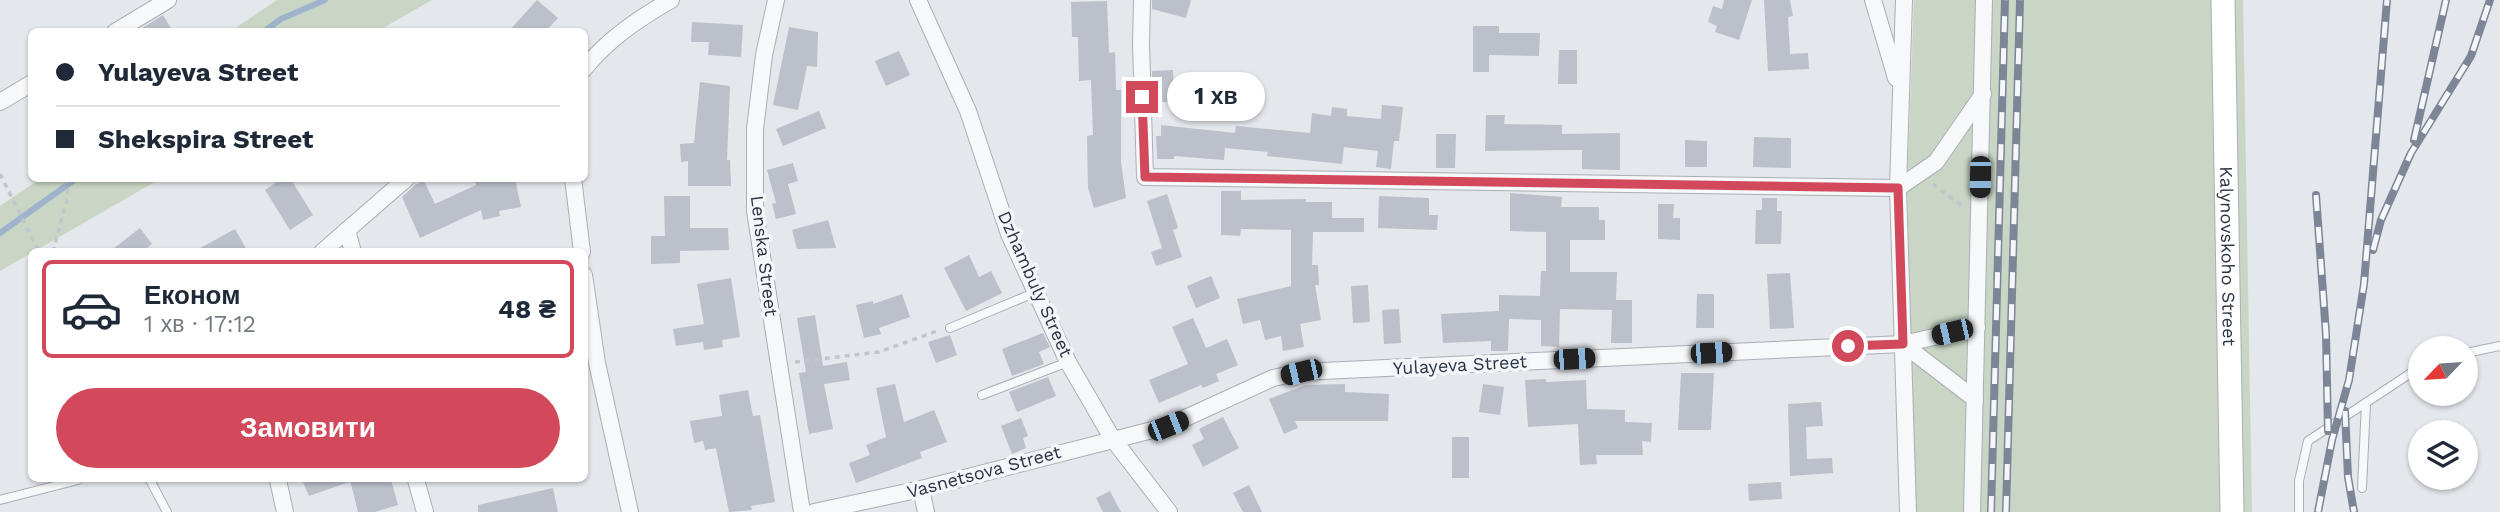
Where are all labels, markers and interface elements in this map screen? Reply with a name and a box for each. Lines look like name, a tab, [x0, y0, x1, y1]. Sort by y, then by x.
text: Yulayeva Street	[98, 57, 298, 87]
callout: 1 хв	[1166, 72, 1264, 122]
route end	[1126, 81, 1158, 113]
text: 1 хв	[1194, 83, 1238, 110]
text: Shekspira Street	[98, 124, 313, 154]
car	[1970, 156, 1991, 198]
street label: Kalynovskoho Street	[2216, 166, 2240, 346]
street label: Lenska Street	[747, 194, 782, 318]
street label: Dzhambuly Street	[994, 208, 1077, 360]
icon: car	[60, 278, 123, 341]
text: Економ	[144, 280, 240, 310]
text: 48 ₴	[498, 294, 556, 324]
text: 1 хв · 17:12	[144, 311, 256, 338]
car	[1930, 317, 1975, 347]
route start	[1832, 330, 1864, 362]
north arrow	[2408, 336, 2478, 406]
map controls	[2408, 336, 2478, 490]
car	[1690, 341, 1733, 365]
car	[1553, 347, 1596, 371]
street label: Yulayeva Street	[1392, 350, 1528, 378]
car	[1279, 357, 1324, 387]
button: Замовити	[56, 388, 560, 468]
car	[1145, 408, 1192, 444]
button: layers	[2408, 420, 2478, 490]
street label: Vasnetsova Street	[905, 441, 1064, 502]

